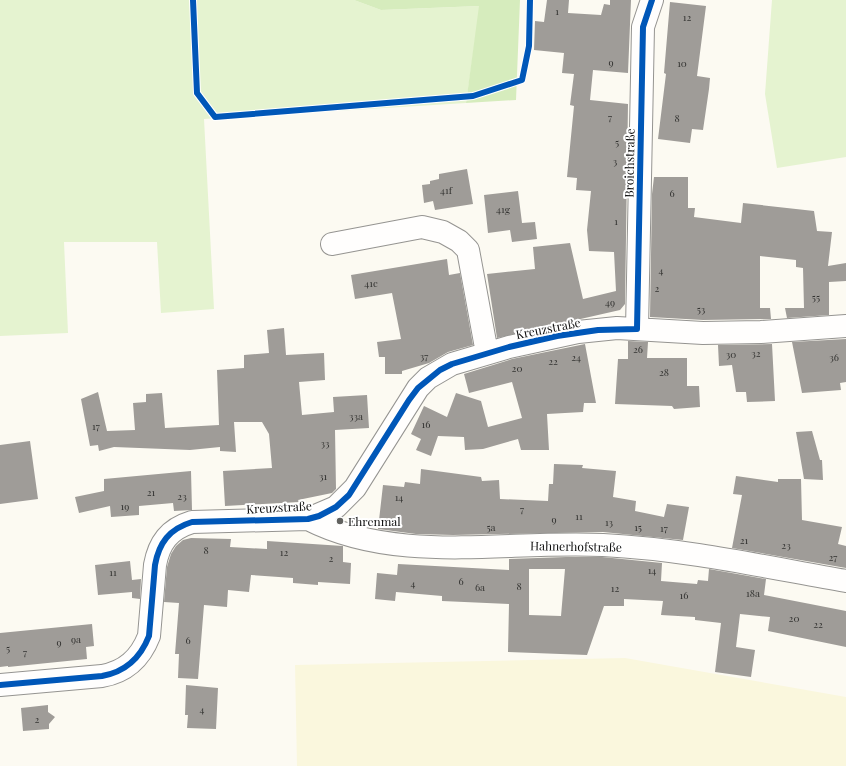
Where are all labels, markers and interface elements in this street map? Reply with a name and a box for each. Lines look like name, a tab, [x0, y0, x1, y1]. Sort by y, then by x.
house number: 1	[555, 4, 559, 18]
house number: 12	[683, 10, 691, 24]
house number: 9	[608, 55, 614, 69]
house number: 10	[677, 56, 687, 70]
house number: 7	[608, 110, 612, 124]
house number: 8	[674, 111, 680, 125]
street label: Broichstraße	[620, 128, 638, 198]
house number: 5	[615, 135, 619, 149]
house number: 3	[613, 154, 618, 168]
house number: 41f	[440, 183, 453, 197]
house number: 6	[669, 186, 675, 200]
house number: 41g	[496, 202, 511, 216]
house number: 1	[614, 214, 618, 228]
house number: 4	[659, 263, 664, 277]
house number: 41c	[364, 276, 378, 290]
house number: 2	[655, 281, 660, 295]
house number: 55	[812, 290, 820, 304]
house number: 49	[605, 295, 615, 309]
house number: 53	[697, 302, 706, 316]
street label: Kreuzstraße	[514, 314, 582, 342]
house number: 26	[633, 342, 643, 356]
house number: 32	[751, 346, 761, 360]
house number: 30	[726, 347, 736, 361]
house number: 37	[420, 349, 428, 363]
house number: 24	[571, 350, 581, 364]
house number: 36	[829, 350, 839, 364]
house number: 22	[548, 354, 558, 368]
house number: 20	[512, 361, 522, 375]
house number: 28	[659, 365, 669, 379]
house number: 33a	[349, 409, 363, 423]
house number: 16	[422, 417, 430, 431]
house number: 17	[92, 419, 100, 433]
house number: 33	[320, 436, 330, 450]
house number: 31	[319, 469, 327, 483]
house number: 21	[147, 485, 156, 499]
house number: 23	[177, 489, 187, 503]
house number: 14	[395, 490, 403, 504]
street label: Kreuzstraße	[246, 497, 312, 517]
house number: 19	[121, 499, 129, 513]
house number: 7	[520, 502, 524, 516]
house number: 11	[575, 509, 583, 523]
house number: 9	[551, 512, 557, 526]
place label: Ehrenmal	[348, 513, 401, 529]
house number: 13	[605, 515, 614, 529]
marker: Ehrenmal	[335, 516, 345, 526]
house number: 5a	[486, 520, 496, 534]
house number: 15	[634, 520, 642, 534]
house number: 17	[660, 521, 668, 535]
house number: 21	[740, 533, 749, 547]
street label: Hahnerhofstraße	[530, 537, 622, 555]
house number: 23	[781, 538, 791, 552]
house number: 8	[203, 543, 209, 557]
house number: 12	[280, 545, 288, 559]
house number: 27	[829, 550, 837, 564]
house number: 2	[329, 551, 334, 565]
house number: 14	[648, 563, 656, 577]
house number: 11	[109, 565, 117, 579]
house number: 6	[458, 574, 464, 588]
house number: 4	[411, 576, 416, 590]
house number: 8	[516, 579, 522, 593]
house number: 6a	[475, 580, 485, 594]
house number: 12	[611, 581, 619, 595]
house number: 18a	[746, 586, 760, 600]
house number: 16	[680, 588, 688, 602]
house number: 20	[789, 611, 799, 625]
house number: 22	[813, 617, 823, 631]
house number: 9a	[71, 632, 81, 646]
house number: 6	[185, 633, 191, 647]
house number: 9	[56, 635, 62, 649]
house number: 5	[6, 641, 10, 655]
house number: 7	[23, 645, 27, 659]
house number: 4	[200, 702, 205, 716]
house number: 2	[35, 712, 40, 726]

